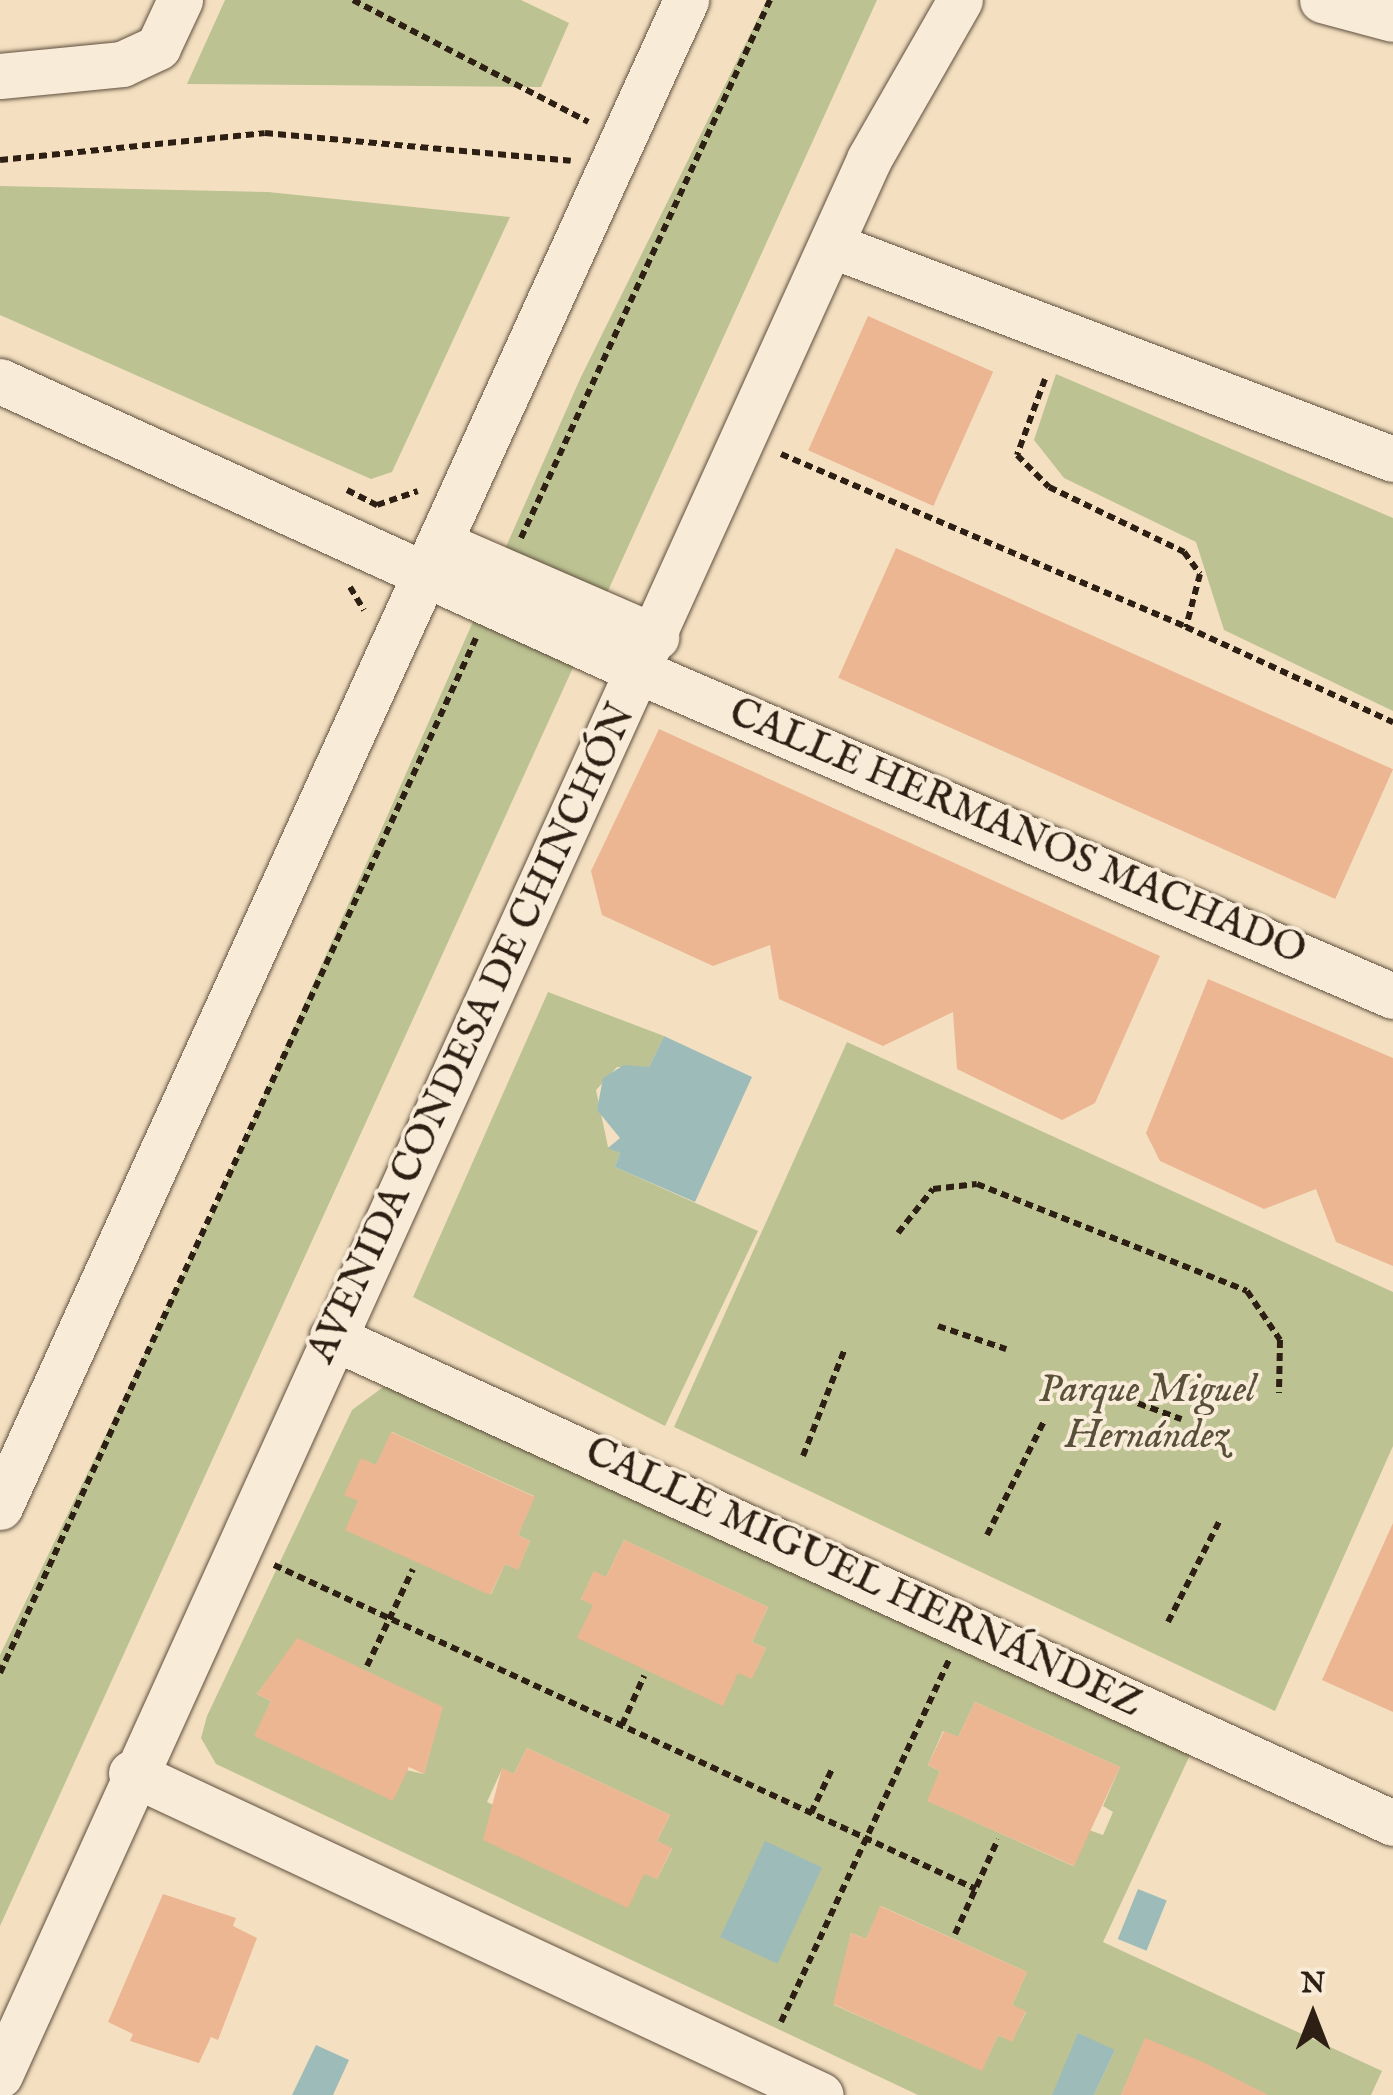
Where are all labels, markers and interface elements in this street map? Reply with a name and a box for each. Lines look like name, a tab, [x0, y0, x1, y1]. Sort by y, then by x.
street label: CALLE HERMANOS MACHADO	[722, 689, 1312, 977]
street label: AVENIDA CONDESA DE CHINCHÓN	[299, 697, 647, 1371]
park label: Parque Miguel Hernández	[1038, 1367, 1256, 1461]
street label: CALLE MIGUEL HERNÁNDEZ	[577, 1429, 1149, 1729]
north arrow	[1263, 1965, 1363, 2065]
text: N	[1301, 1967, 1325, 2002]

